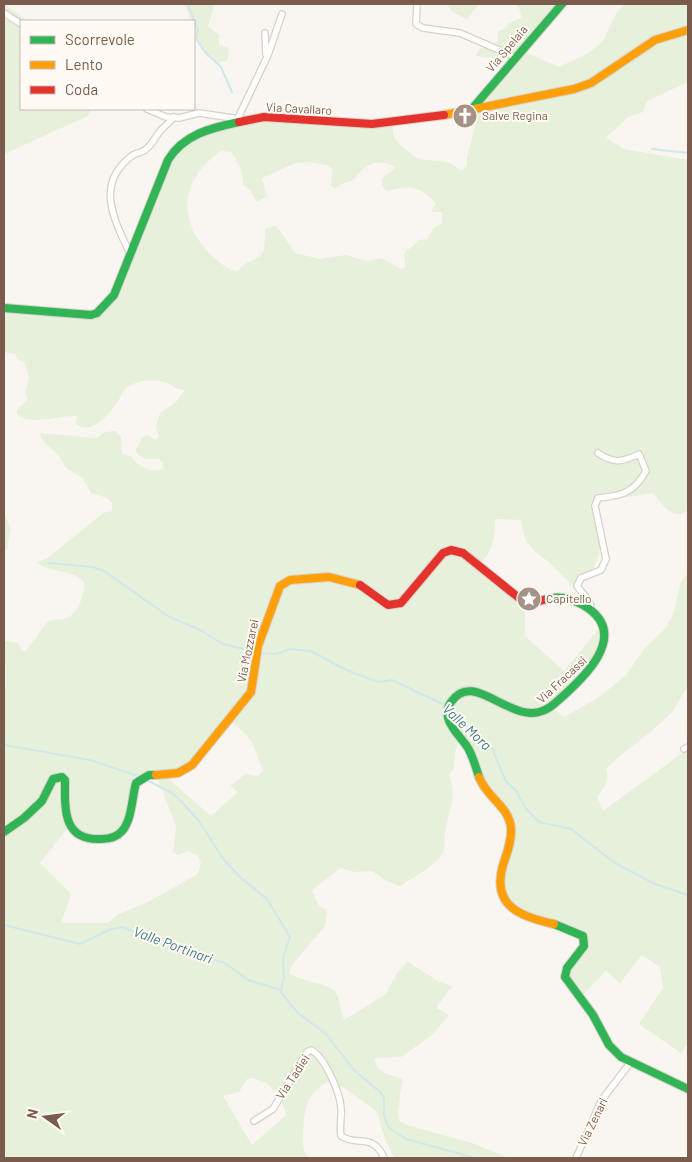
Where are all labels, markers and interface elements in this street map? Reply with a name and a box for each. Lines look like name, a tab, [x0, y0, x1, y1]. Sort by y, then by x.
legend	[20, 20, 195, 110]
street label: Via Spelaia	[483, 22, 530, 75]
text: Scorrevole	[65, 30, 135, 48]
text: Lento	[65, 55, 103, 73]
text: Coda	[65, 80, 98, 98]
street label: Via Cavallaro	[266, 99, 332, 117]
church icon: Salve Regina	[452, 103, 478, 129]
place label: Salve Regina	[482, 108, 548, 122]
place icon: Capitello	[516, 586, 542, 612]
place label: Capitello	[546, 591, 592, 605]
street label: Via Mozzarei	[233, 618, 261, 684]
street label: Via Fracassi	[534, 653, 589, 706]
water label: Valle Mora	[439, 700, 495, 753]
water label: Valle Portinari	[131, 922, 216, 967]
street label: Via Tadiei	[273, 1051, 312, 1101]
north arrow	[20, 1092, 70, 1142]
street label: Via Zenari	[574, 1095, 610, 1148]
text: N	[23, 1107, 41, 1120]

